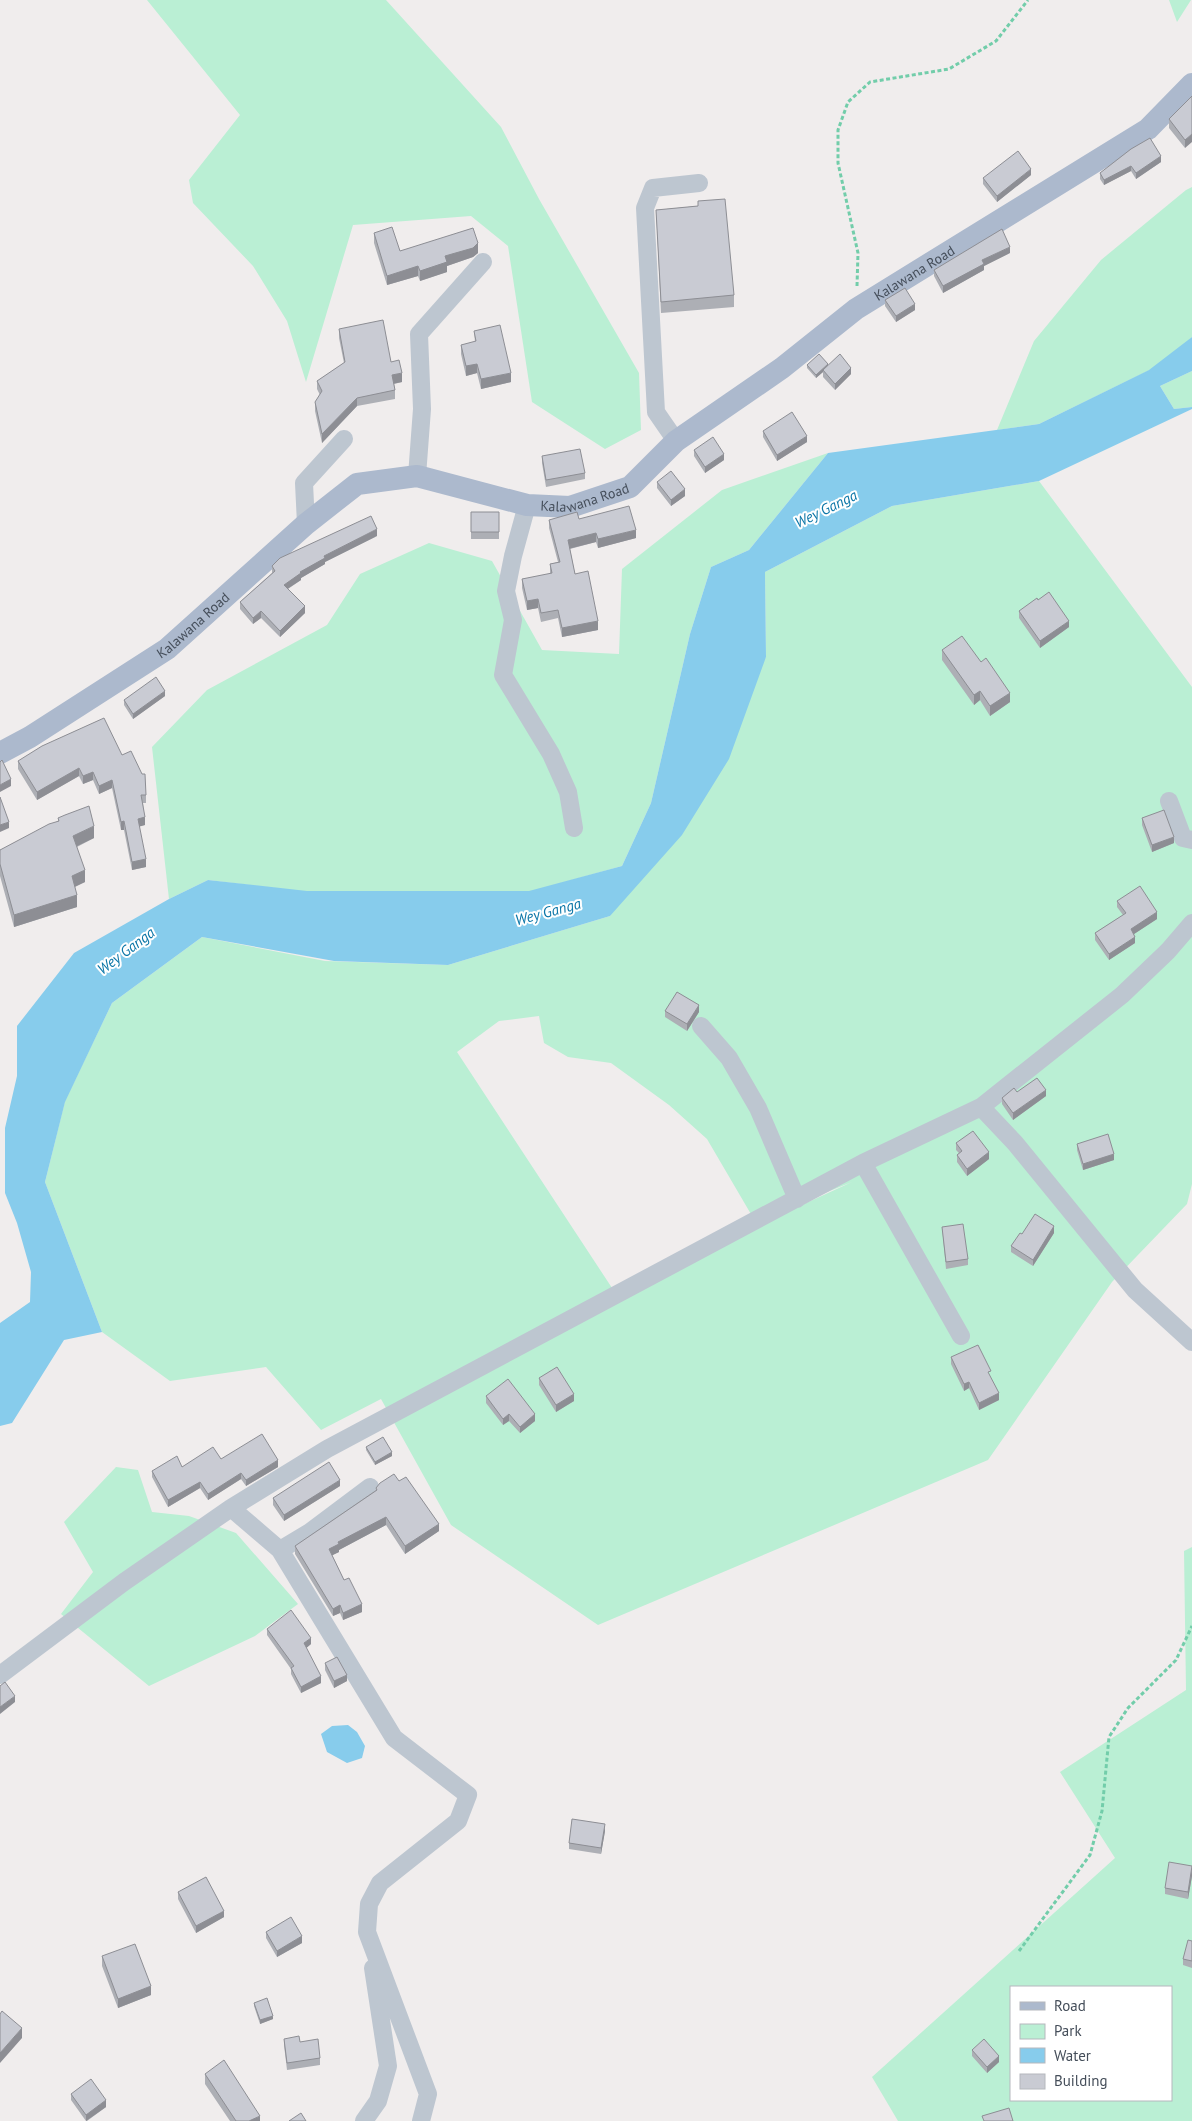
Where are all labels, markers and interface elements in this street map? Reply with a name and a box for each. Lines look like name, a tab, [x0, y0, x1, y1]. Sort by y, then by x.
street label: Kalawana Road	[871, 241, 958, 305]
street label: Kalawana Road	[540, 479, 631, 517]
water label: Wey Ganga	[791, 485, 861, 532]
street label: Kalawana Road	[153, 588, 233, 662]
water label: Wey Ganga	[513, 893, 583, 929]
water label: Wey Ganga	[93, 922, 159, 978]
legend	[1010, 1986, 1172, 2101]
text: Road	[1054, 1996, 1086, 2015]
text: Park	[1054, 2021, 1082, 2040]
text: Water	[1054, 2046, 1091, 2065]
text: Building	[1054, 2071, 1108, 2090]

